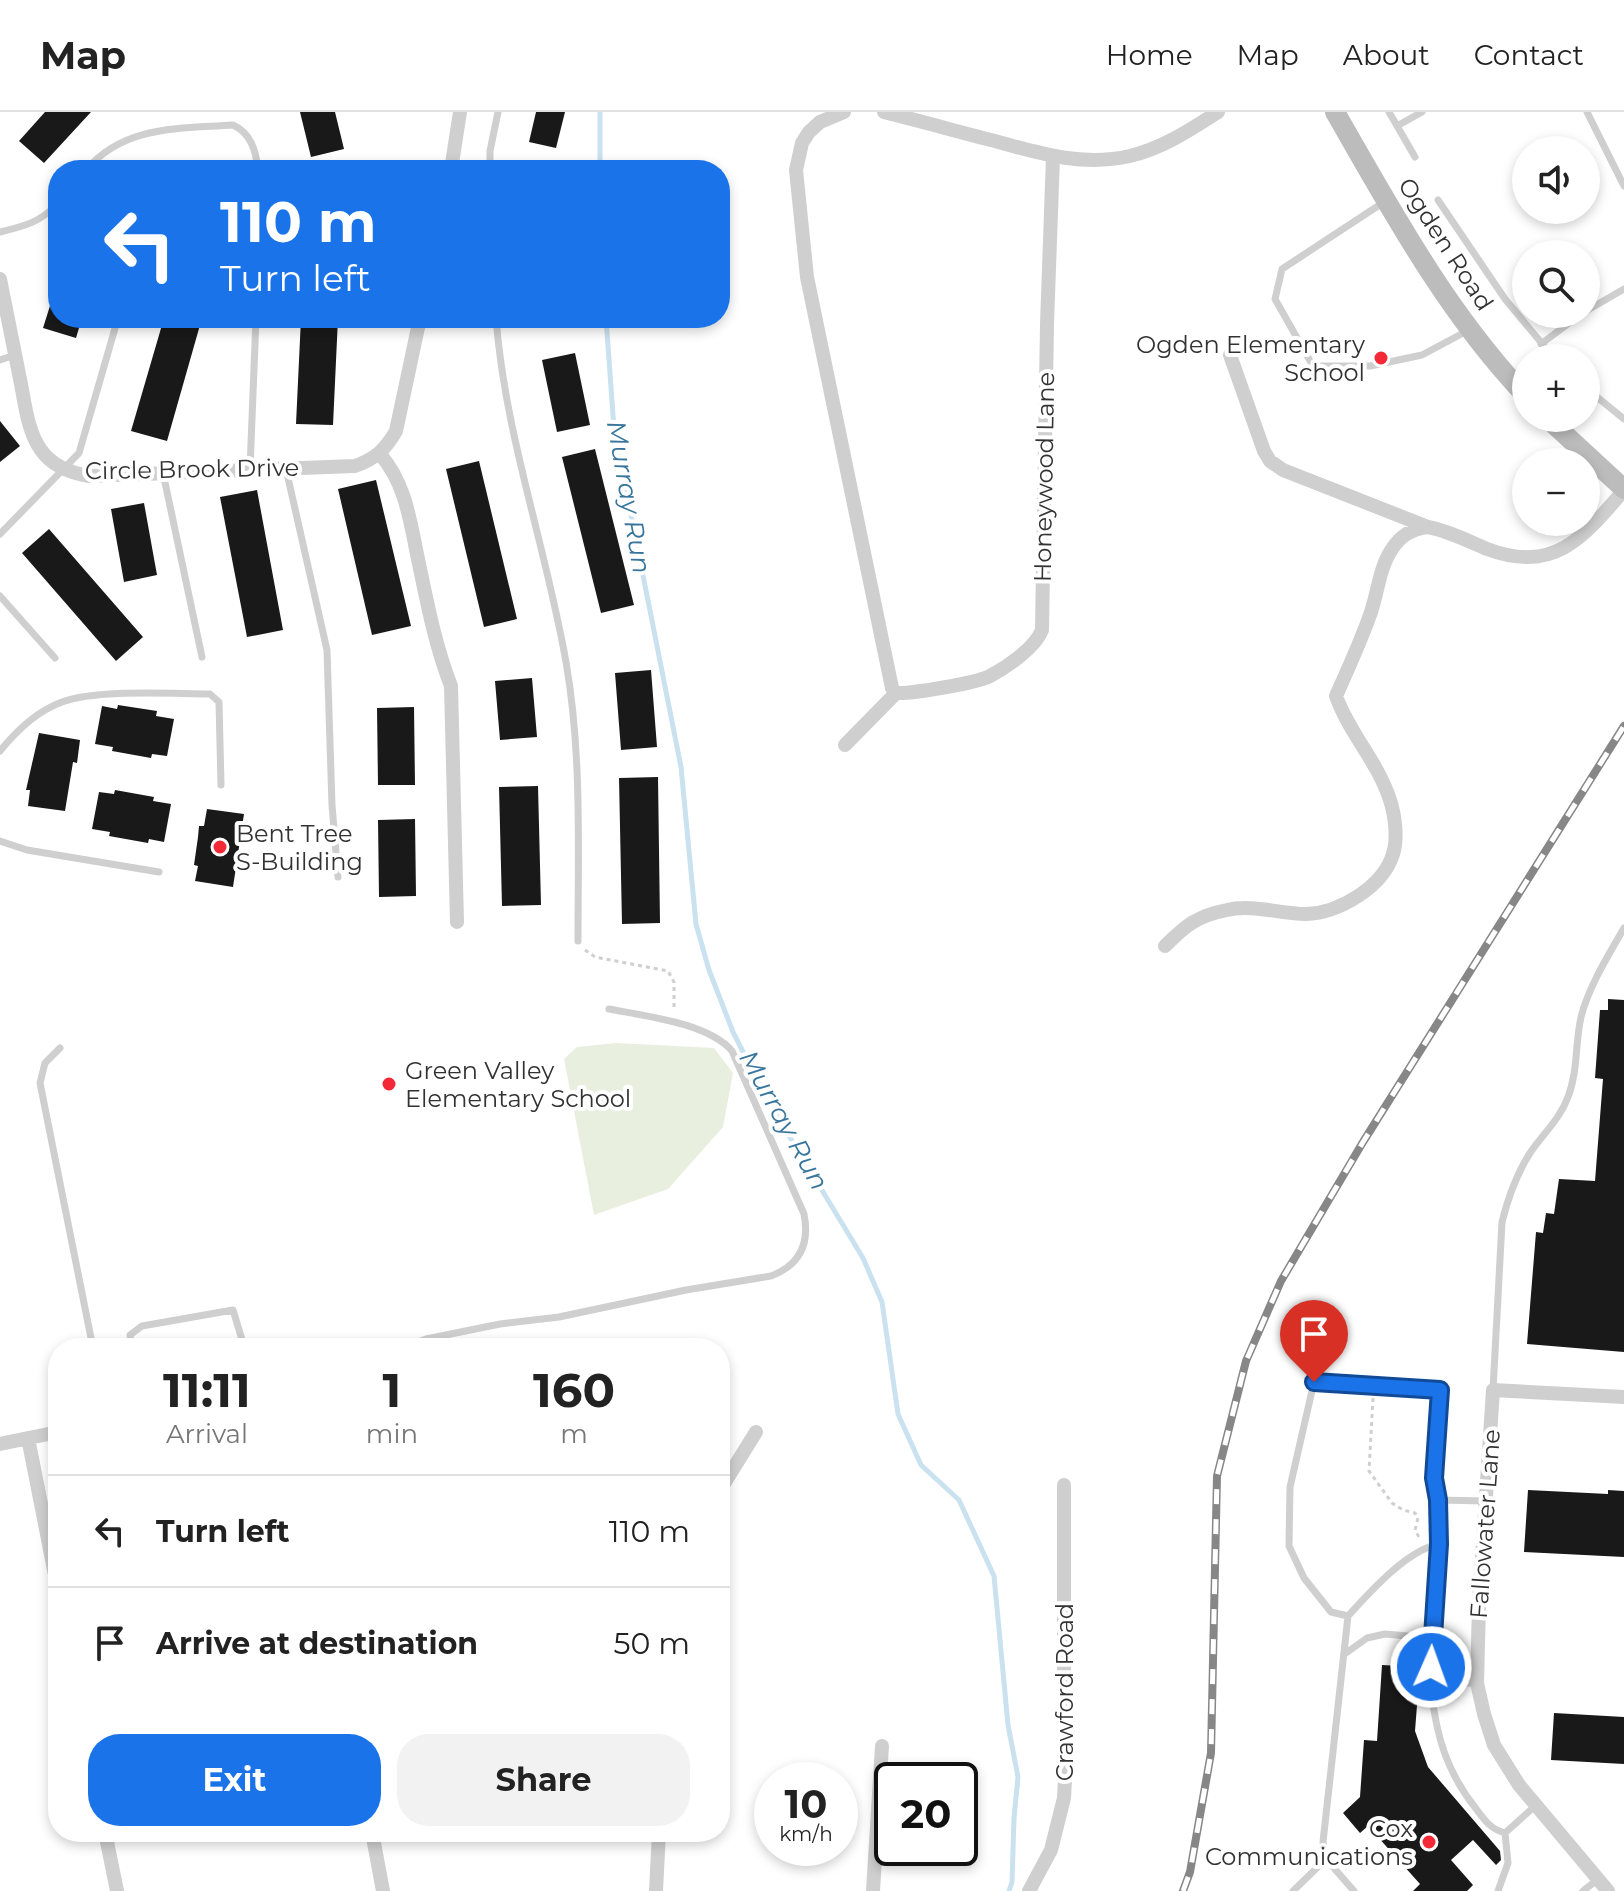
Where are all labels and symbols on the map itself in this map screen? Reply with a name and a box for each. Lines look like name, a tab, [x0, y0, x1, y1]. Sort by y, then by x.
street label: Ogden Road	[1392, 172, 1500, 316]
place label: Ogden Elementary School	[1136, 330, 1365, 387]
marker: Ogden Elementary School	[1372, 349, 1390, 367]
street label: Honeywood Lane	[1028, 372, 1060, 582]
water label: Murray Run	[600, 418, 658, 576]
street label: Circle Brook Drive	[85, 453, 299, 485]
place label: Bent Tree S-Building	[236, 819, 363, 876]
marker: Bent Tree S-Building	[211, 838, 229, 856]
water label: Murray Run	[732, 1045, 836, 1195]
place label: Green Valley Elementary School	[405, 1056, 631, 1113]
marker: Green Valley Elementary School	[380, 1075, 398, 1093]
pin	[1280, 1300, 1348, 1382]
street label: Fallowater Lane	[1464, 1428, 1506, 1620]
street label: Crawford Road	[1050, 1603, 1079, 1781]
position arrow	[1389, 1625, 1473, 1709]
speed limit sign: 20	[874, 1762, 978, 1866]
place label: Cox Communications	[1205, 1814, 1413, 1871]
marker: Cox Communications	[1420, 1833, 1438, 1851]

